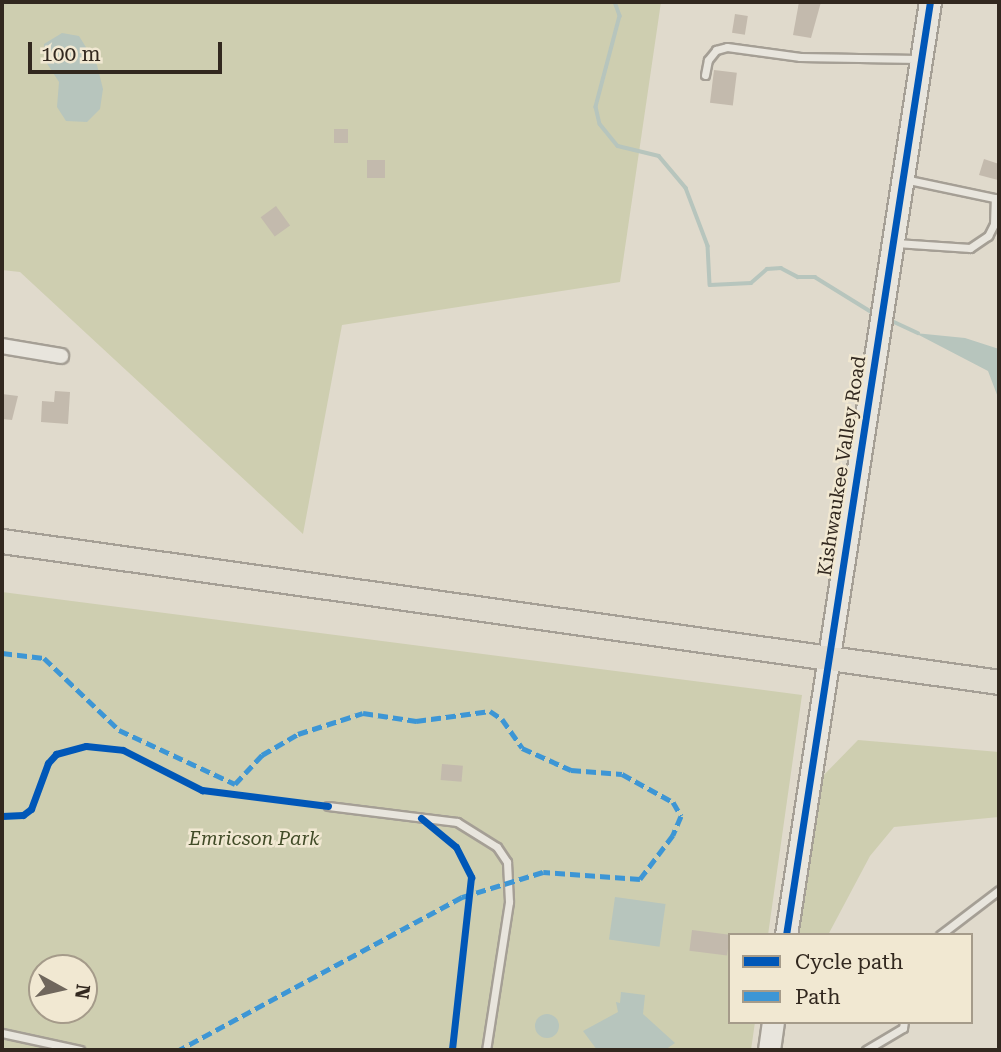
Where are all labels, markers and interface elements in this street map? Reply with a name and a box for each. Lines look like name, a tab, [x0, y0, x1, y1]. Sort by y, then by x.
scale bar	[32, 28, 226, 72]
text: 100 m	[41, 42, 101, 66]
street label: Kishwaukee Valley Road	[813, 354, 871, 578]
park label: Emricson Park	[189, 828, 319, 850]
legend	[728, 933, 973, 1024]
text: Cycle path	[795, 950, 903, 974]
north arrow	[28, 954, 98, 1024]
text: N	[70, 983, 95, 1001]
text: Path	[795, 985, 841, 1009]

